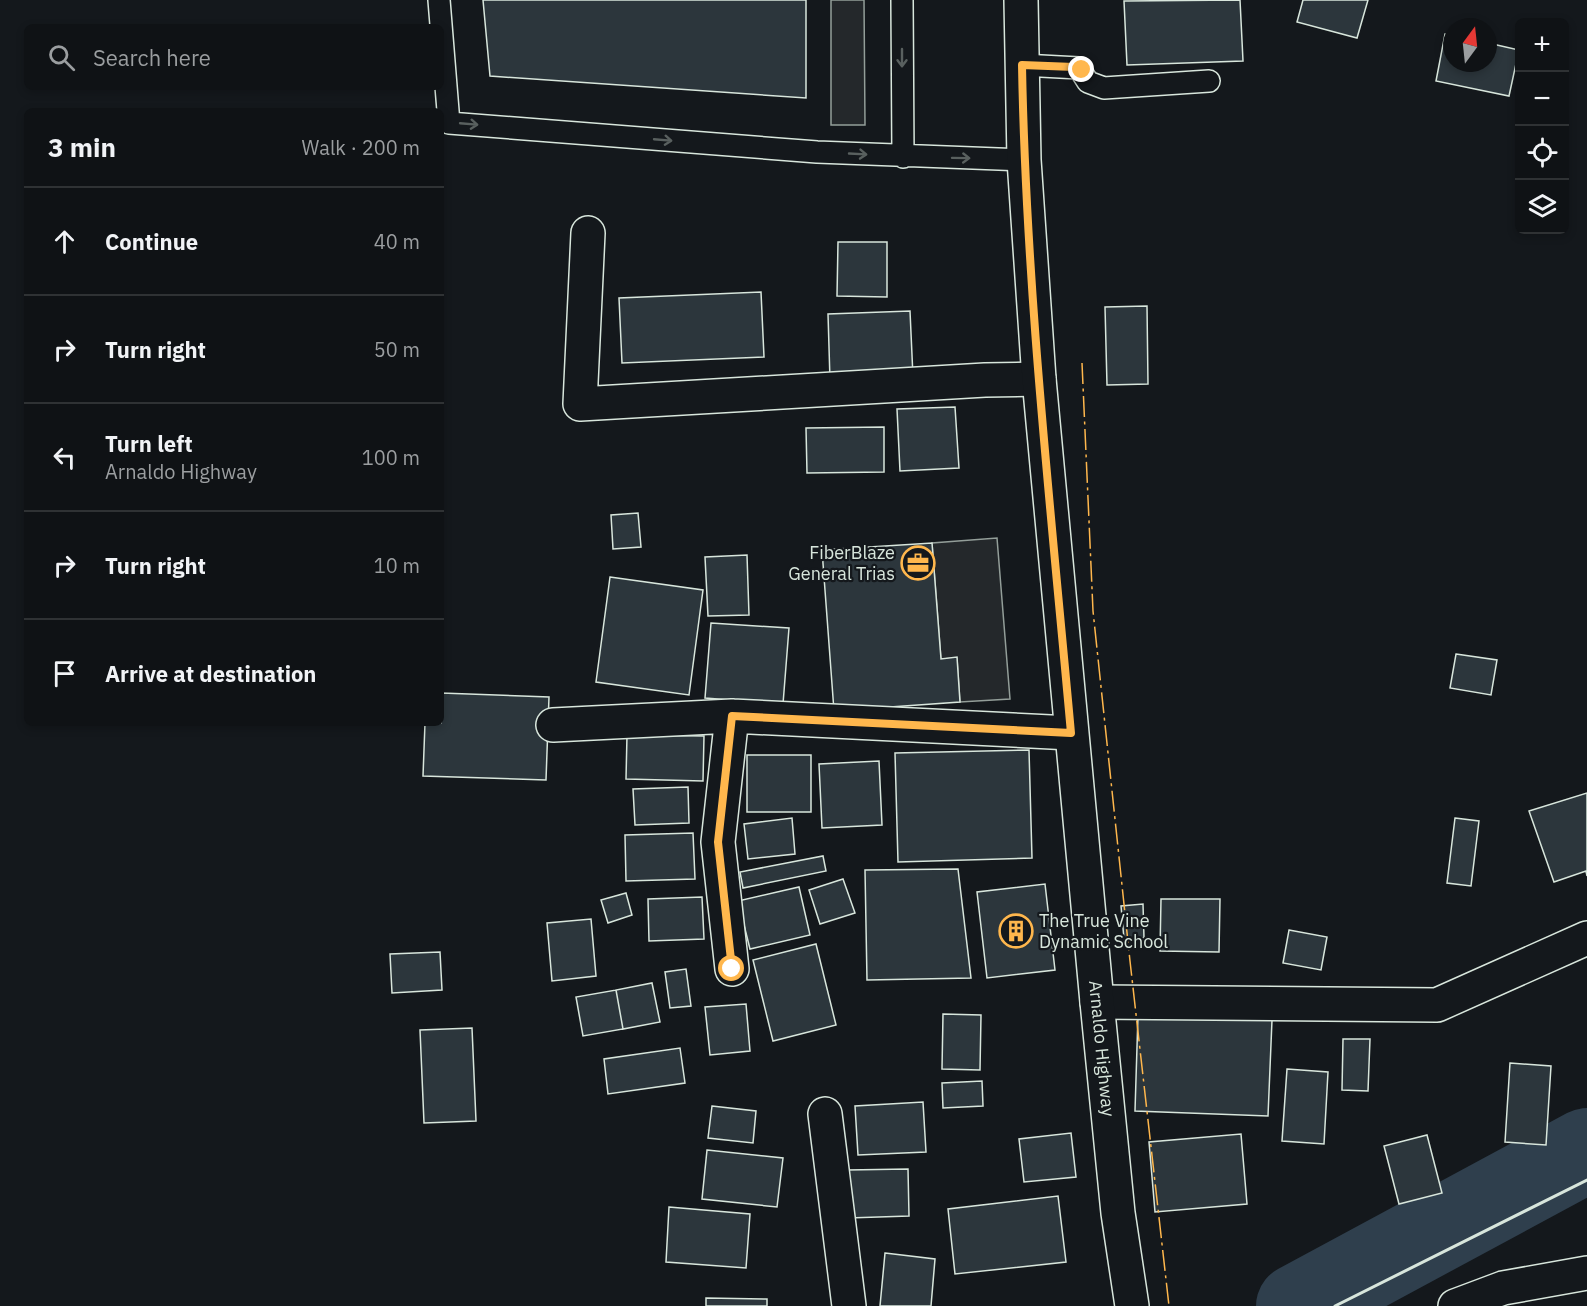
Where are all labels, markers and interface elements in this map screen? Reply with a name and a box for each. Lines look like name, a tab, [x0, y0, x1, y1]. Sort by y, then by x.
north arrow	[1443, 18, 1497, 72]
map controls	[1515, 18, 1569, 234]
button: +	[1515, 18, 1569, 72]
search box	[24, 24, 444, 90]
icon: search	[45, 41, 78, 74]
text: Search here	[93, 43, 211, 72]
one-way arrow	[896, 48, 908, 68]
route end	[1068, 56, 1094, 82]
button: −	[1515, 72, 1569, 126]
one-way arrow	[458, 119, 478, 130]
button: locate	[1515, 126, 1569, 180]
text: 3 min	[48, 130, 116, 164]
text: Walk · 200 m	[302, 134, 420, 161]
one-way arrow	[653, 135, 673, 146]
one-way arrow	[847, 149, 867, 160]
one-way arrow	[951, 152, 971, 164]
button: layers	[1515, 180, 1569, 234]
icon: ahead	[48, 225, 81, 258]
text: Continue	[105, 227, 198, 256]
text: 40 m	[374, 228, 420, 255]
icon: right	[48, 333, 81, 366]
text: Turn right	[105, 335, 206, 364]
text: 50 m	[374, 336, 420, 363]
text: Turn left	[105, 429, 193, 458]
icon: left	[48, 441, 81, 474]
text: 100 m	[362, 444, 420, 471]
text: Arnaldo Highway	[105, 458, 257, 485]
place label: FiberBlaze General Trias	[788, 541, 895, 585]
office icon: FiberBlaze General Trias	[900, 545, 936, 581]
icon: right	[48, 549, 81, 582]
text: Turn right	[105, 551, 206, 580]
text: 10 m	[374, 552, 420, 579]
icon: arrive	[48, 657, 81, 690]
text: Arrive at destination	[105, 659, 316, 688]
place label: The True Vine Dynamic School	[1039, 909, 1168, 953]
building icon: The True Vine Dynamic School	[998, 913, 1034, 949]
route start	[718, 955, 744, 981]
street label: Arnaldo Highway	[1084, 979, 1120, 1118]

